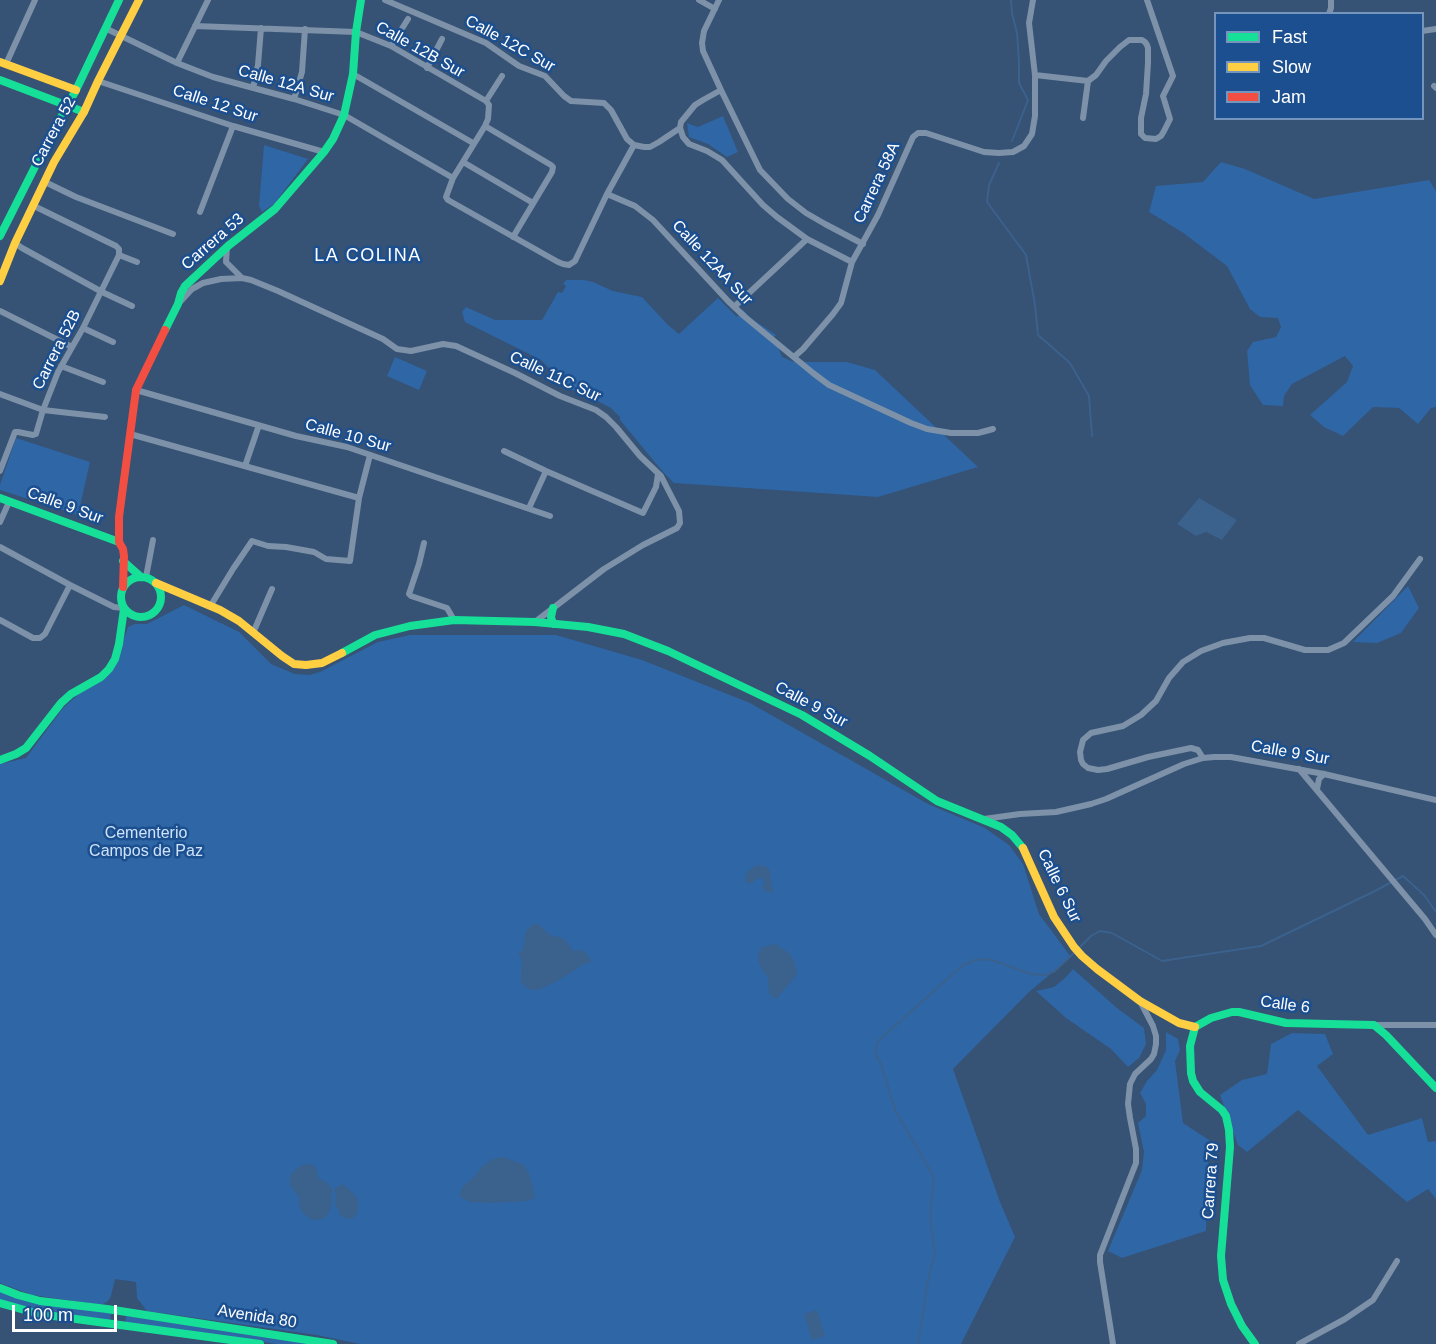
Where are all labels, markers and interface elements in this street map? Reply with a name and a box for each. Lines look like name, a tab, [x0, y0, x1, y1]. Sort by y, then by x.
street label: Calle 12C Sur	[462, 11, 558, 77]
legend	[1214, 12, 1424, 120]
street label: Calle 12B Sur	[372, 18, 468, 82]
text: Fast	[1272, 27, 1307, 47]
text: Slow	[1272, 57, 1311, 77]
street label: Calle 12A Sur	[236, 61, 336, 107]
street label: Calle 12 Sur	[170, 81, 260, 127]
text: Jam	[1272, 87, 1306, 107]
street label: Carrera 52	[28, 94, 80, 170]
street label: Carrera 58A	[850, 139, 904, 227]
street label: Carrera 53	[178, 210, 248, 274]
street label: Calle 12AA Sur	[668, 216, 756, 310]
district label: LA COLINA	[314, 245, 422, 267]
street label: Carrera 52B	[29, 307, 85, 393]
street label: Calle 11C Sur	[506, 348, 604, 406]
street label: Calle 10 Sur	[303, 415, 393, 457]
street label: Calle 9 Sur	[25, 483, 105, 529]
street label: Calle 9 Sur	[772, 678, 850, 732]
street label: Calle 9 Sur	[1249, 737, 1331, 769]
park label: Cementerio Campos de Paz	[89, 824, 203, 862]
street label: Calle 6 Sur	[1033, 846, 1085, 926]
street label: Calle 6	[1259, 992, 1311, 1018]
street label: Carrera 79	[1199, 1142, 1223, 1220]
scale bar	[15, 1293, 120, 1331]
street label: Avenida 80	[216, 1301, 298, 1333]
text: 100 m	[23, 1305, 73, 1325]

